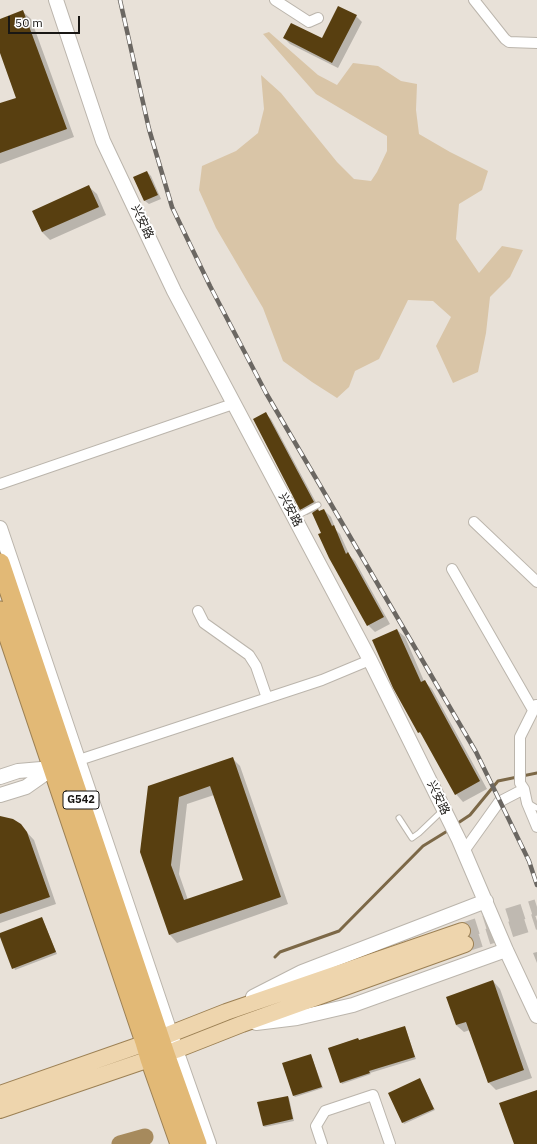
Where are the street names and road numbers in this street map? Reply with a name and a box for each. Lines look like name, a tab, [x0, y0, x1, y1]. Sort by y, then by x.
street label: 兴安路	[128, 203, 156, 241]
street label: 兴安路	[275, 491, 305, 529]
street label: 兴安路	[424, 779, 452, 817]
road number: G542	[63, 791, 99, 809]

